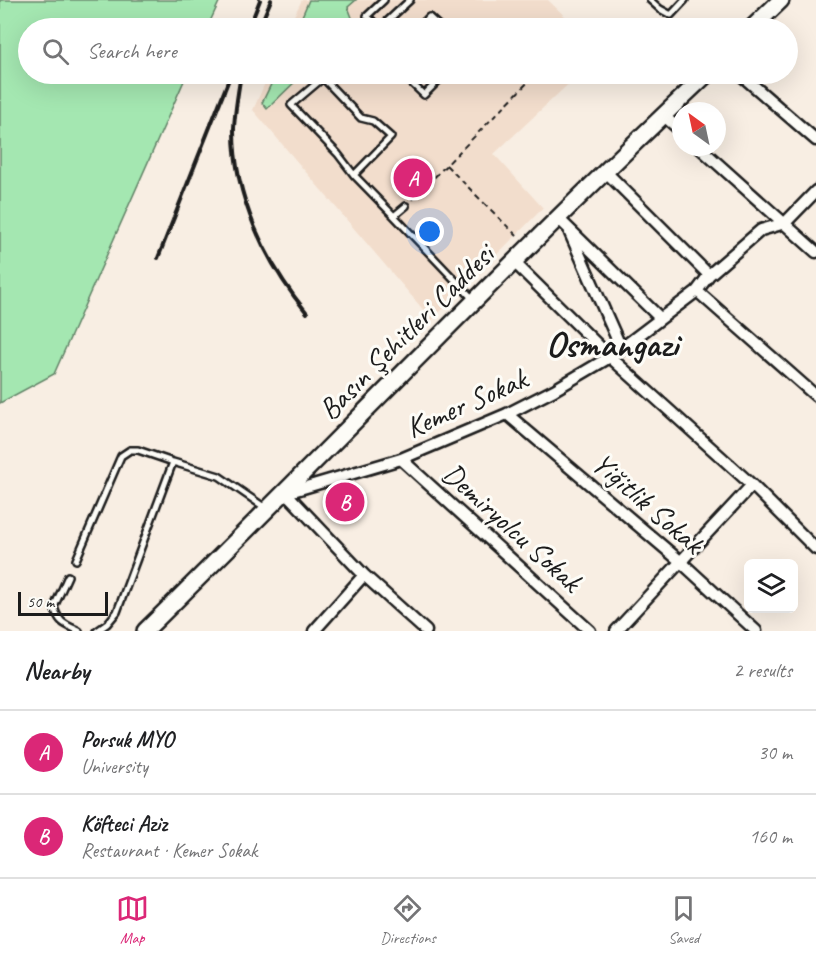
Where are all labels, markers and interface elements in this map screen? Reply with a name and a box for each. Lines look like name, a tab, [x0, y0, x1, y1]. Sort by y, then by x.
search box	[18, 18, 798, 84]
icon: search	[39, 35, 72, 68]
text: Search here	[87, 37, 177, 65]
north arrow	[672, 102, 726, 156]
pin: A	[394, 156, 432, 201]
your location	[415, 217, 444, 246]
street label: Basın Şehitleri Caddesi	[310, 234, 504, 428]
district label: Osmangazi	[546, 321, 683, 367]
street label: Kemer Sokak	[400, 359, 534, 446]
street label: Yiğitlik Sokak	[584, 444, 713, 563]
street label: Demiryolcu Sokak	[434, 454, 591, 601]
pin: B	[326, 480, 364, 524]
map controls	[744, 559, 798, 613]
button: layers	[744, 559, 798, 613]
scale bar	[18, 589, 108, 616]
text: 50 m	[27, 592, 54, 612]
text: Nearby	[24, 654, 89, 687]
text: 2 results	[733, 658, 792, 683]
text: Porsuk MYO	[81, 726, 173, 754]
text: A	[38, 740, 49, 765]
text: 30 m	[758, 740, 792, 765]
text: University	[81, 754, 148, 779]
text: Köfteci Aziz	[81, 810, 167, 838]
text: B	[38, 824, 49, 849]
text: 160 m	[749, 824, 792, 849]
text: Restaurant · Kemer Sokak	[81, 838, 257, 863]
tab: Map	[116, 892, 149, 948]
tab: Directions	[380, 892, 436, 948]
tab: Saved	[667, 892, 700, 948]

